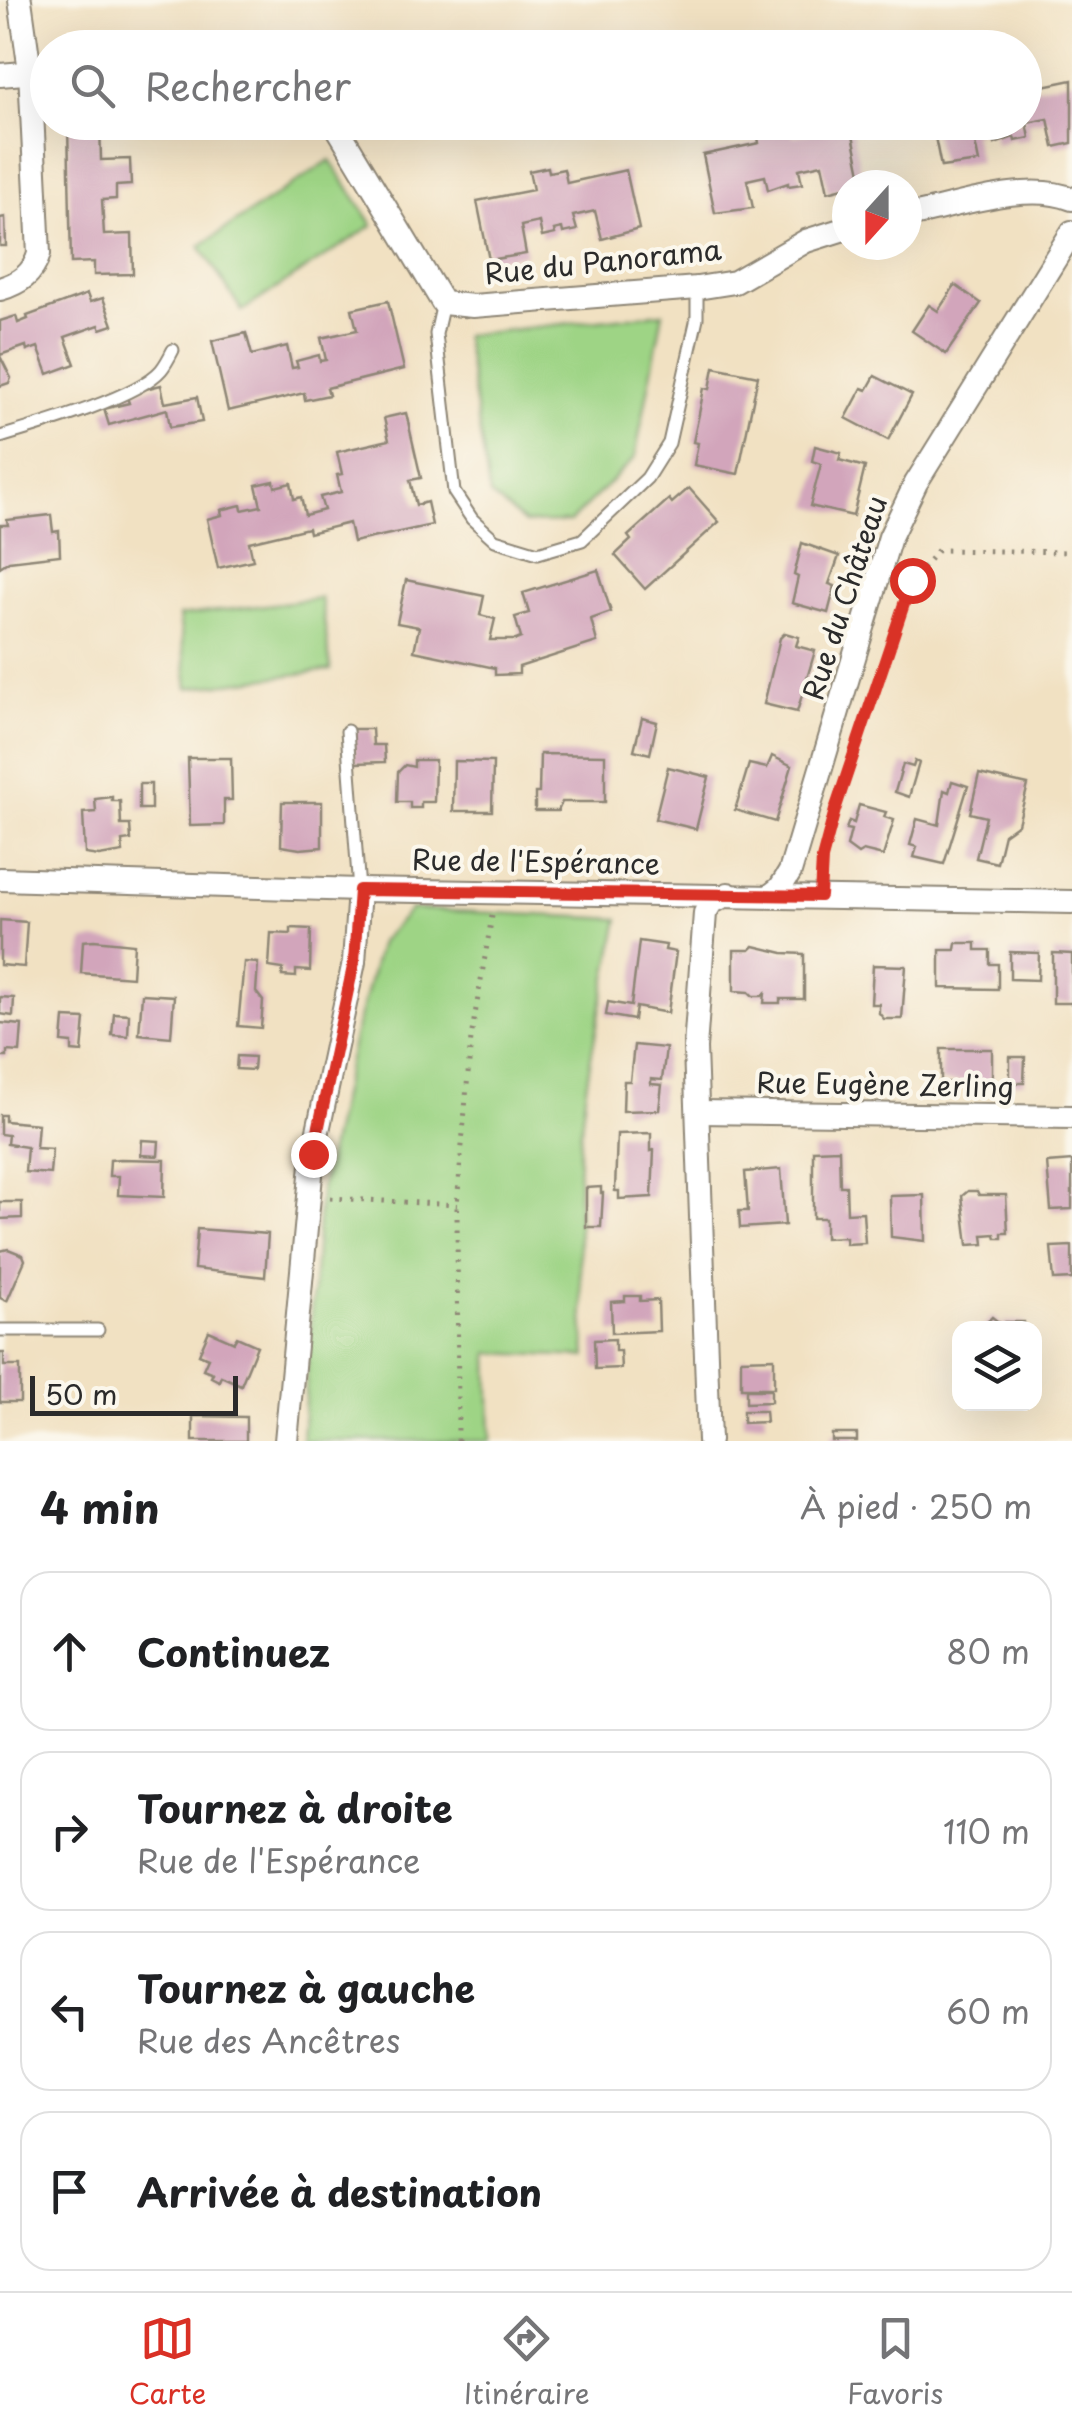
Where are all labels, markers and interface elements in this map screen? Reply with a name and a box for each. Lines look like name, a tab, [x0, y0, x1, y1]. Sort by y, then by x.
search box	[30, 30, 1042, 140]
text: Rechercher	[145, 57, 351, 114]
icon: search	[65, 58, 120, 113]
north arrow	[832, 170, 922, 260]
street label: Rue du Panorama	[482, 227, 723, 294]
street label: Rue du Château	[790, 490, 897, 705]
route start	[890, 558, 936, 604]
street label: Rue de l'Espérance	[412, 837, 660, 884]
street label: Rue Eugène Zerling	[756, 1060, 1014, 1107]
route end	[291, 1132, 337, 1178]
map controls	[952, 1321, 1042, 1411]
button: layers	[952, 1321, 1042, 1411]
scale bar	[30, 1371, 238, 1416]
text: 50 m	[45, 1372, 118, 1415]
text: 4 min	[40, 1475, 160, 1538]
text: À pied · 250 m	[800, 1482, 1032, 1530]
text: Continuez	[137, 1623, 330, 1680]
icon: ahead	[42, 1624, 97, 1679]
text: 80 m	[946, 1627, 1030, 1675]
text: Tournez à droite	[137, 1779, 453, 1836]
icon: right	[42, 1804, 97, 1859]
text: 110 m	[943, 1807, 1030, 1855]
text: Rue de l'Espérance	[137, 1836, 421, 1884]
text: Tournez à gauche	[137, 1959, 475, 2016]
icon: left	[42, 1984, 97, 2039]
text: 60 m	[946, 1987, 1030, 2035]
text: Rue des Ancêtres	[137, 2016, 400, 2064]
text: Arrivée à destination	[137, 2163, 542, 2220]
icon: arrive	[42, 2164, 97, 2219]
tab: Carte	[129, 2311, 206, 2414]
tab: Itinéraire	[464, 2311, 590, 2414]
tab: Favoris	[847, 2311, 943, 2414]

